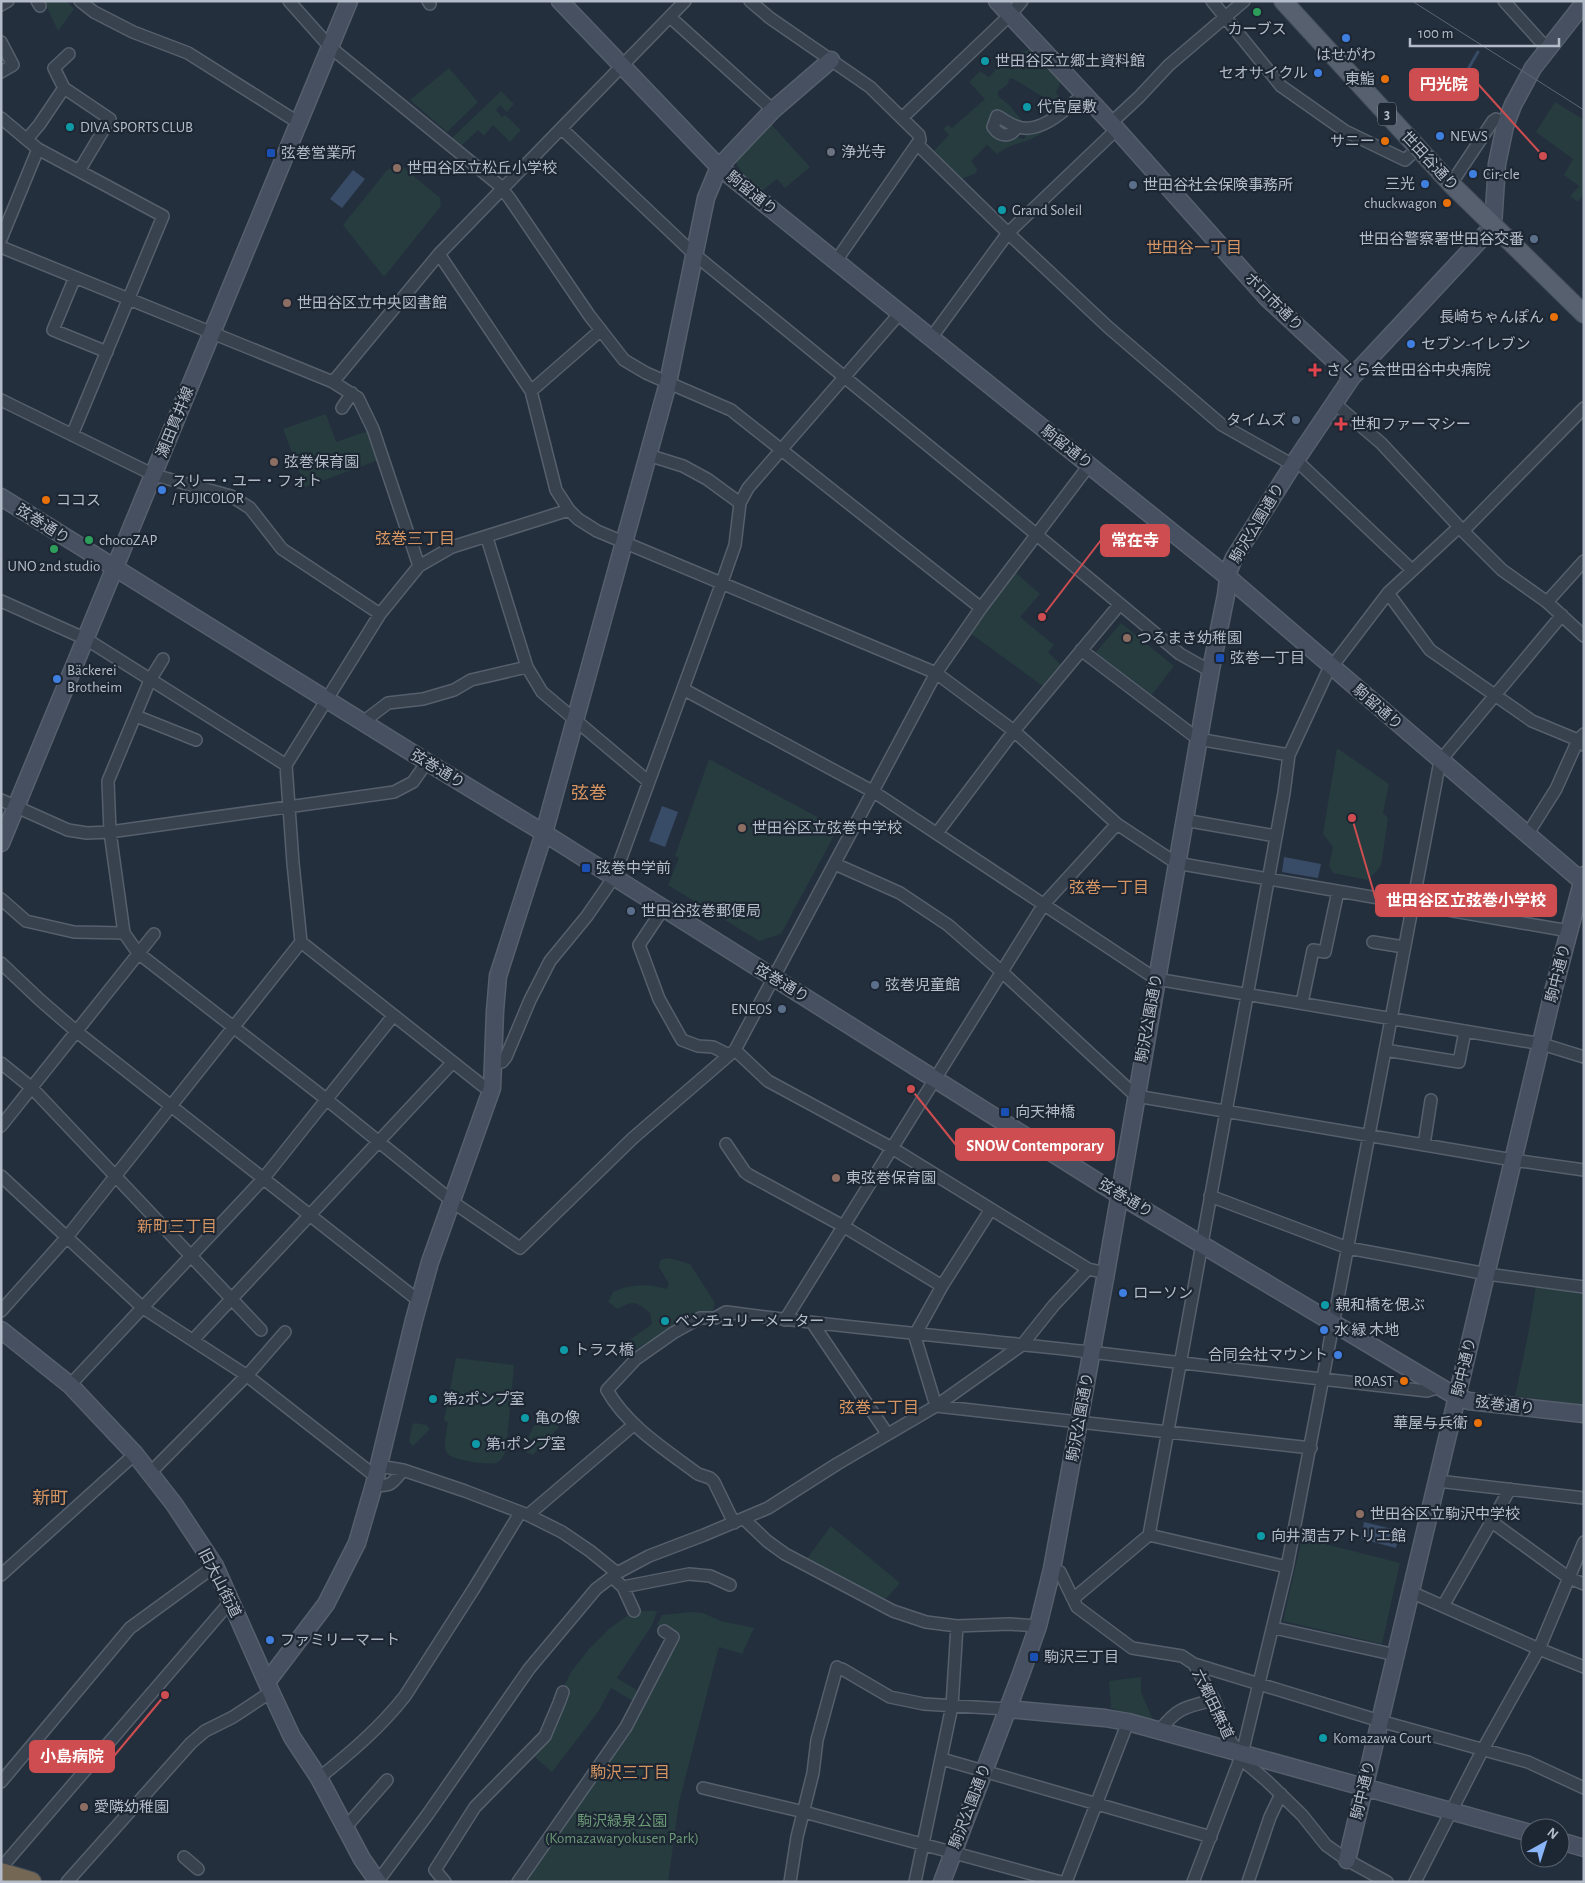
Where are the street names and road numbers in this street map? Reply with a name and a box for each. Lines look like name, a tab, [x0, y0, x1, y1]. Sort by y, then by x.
road number: 3	[1378, 102, 1396, 126]
street label: 世田谷通り	[1399, 128, 1461, 194]
street label: 駒留通り	[724, 168, 780, 218]
street label: ボロ市通り	[1242, 270, 1306, 334]
street label: 瀬田貫井線	[153, 384, 196, 460]
street label: 駒留通り	[1038, 422, 1096, 472]
street label: 駒沢公園通り	[1227, 480, 1287, 566]
street label: 弦巻通り	[13, 501, 73, 547]
street label: 駒留通り	[1350, 681, 1406, 733]
street label: 弦巻通り	[408, 747, 468, 791]
street label: 駒中通り	[1543, 942, 1573, 1004]
street label: 弦巻通り	[752, 961, 812, 1005]
street label: 駒沢公園通り	[1133, 972, 1165, 1064]
street label: 弦巻通り	[1096, 1176, 1156, 1220]
street label: 駒中通り	[1449, 1336, 1479, 1398]
street label: 駒沢公園通り	[1064, 1371, 1096, 1463]
street label: 弦巻通り	[1474, 1393, 1536, 1417]
street label: 旧大山街道	[196, 1546, 244, 1620]
street label: 六郷田無道	[1189, 1667, 1237, 1741]
street label: 駒中通り	[1348, 1759, 1378, 1821]
street label: 駒沢公園通り	[946, 1761, 994, 1851]

